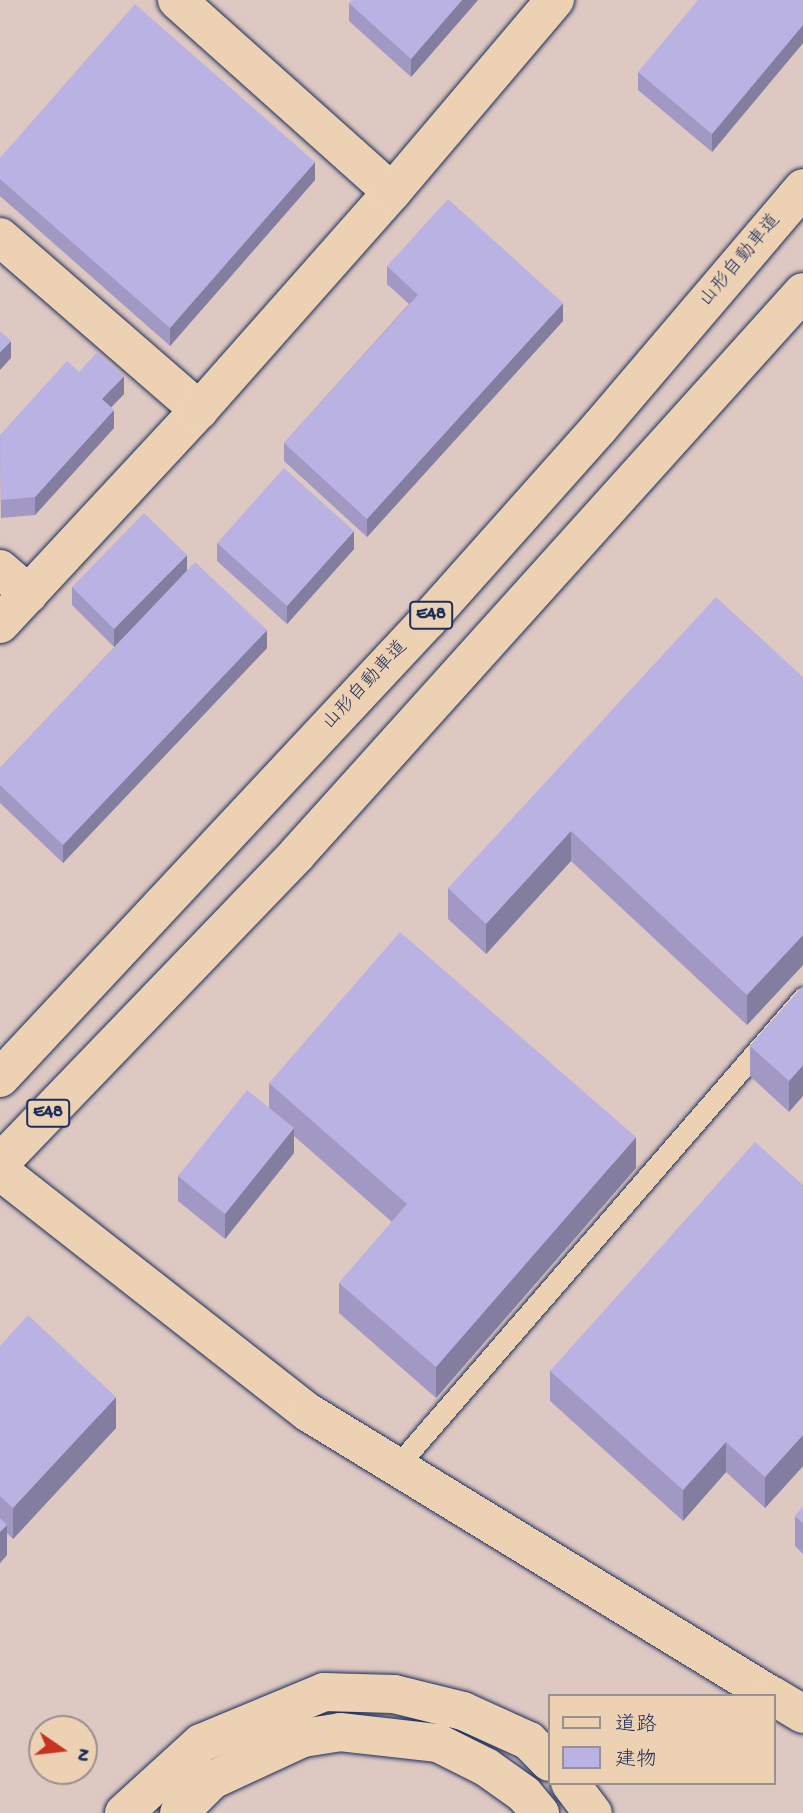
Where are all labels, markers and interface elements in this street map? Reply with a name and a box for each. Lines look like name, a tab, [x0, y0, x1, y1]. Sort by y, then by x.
street label: 山形自動車道	[696, 210, 786, 312]
road number: E48	[408, 600, 454, 630]
street label: 山形自動車道	[319, 637, 413, 735]
road number: E48	[25, 1098, 71, 1128]
legend	[548, 1694, 775, 1785]
text: 道路	[615, 1714, 657, 1739]
north arrow	[28, 1715, 98, 1785]
text: N	[69, 1746, 95, 1764]
text: 建物	[615, 1749, 657, 1774]

